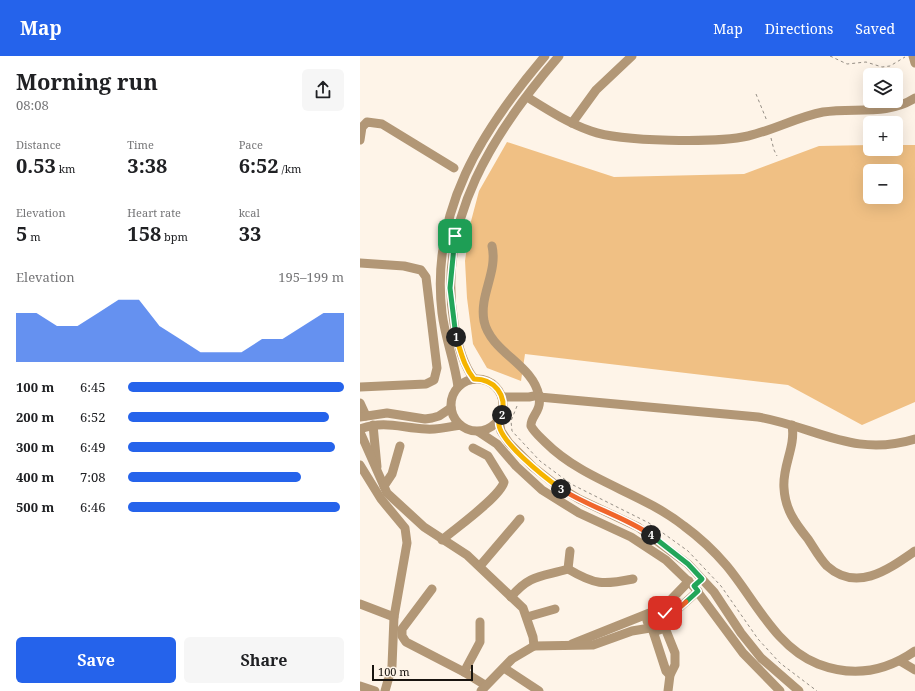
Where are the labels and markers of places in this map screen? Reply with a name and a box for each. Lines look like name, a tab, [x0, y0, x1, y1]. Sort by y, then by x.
pin	[438, 219, 472, 253]
pin: 1	[446, 327, 466, 347]
pin: 2	[492, 405, 512, 425]
pin: 3	[551, 479, 571, 499]
pin: 4	[641, 525, 661, 545]
pin	[648, 596, 682, 630]

